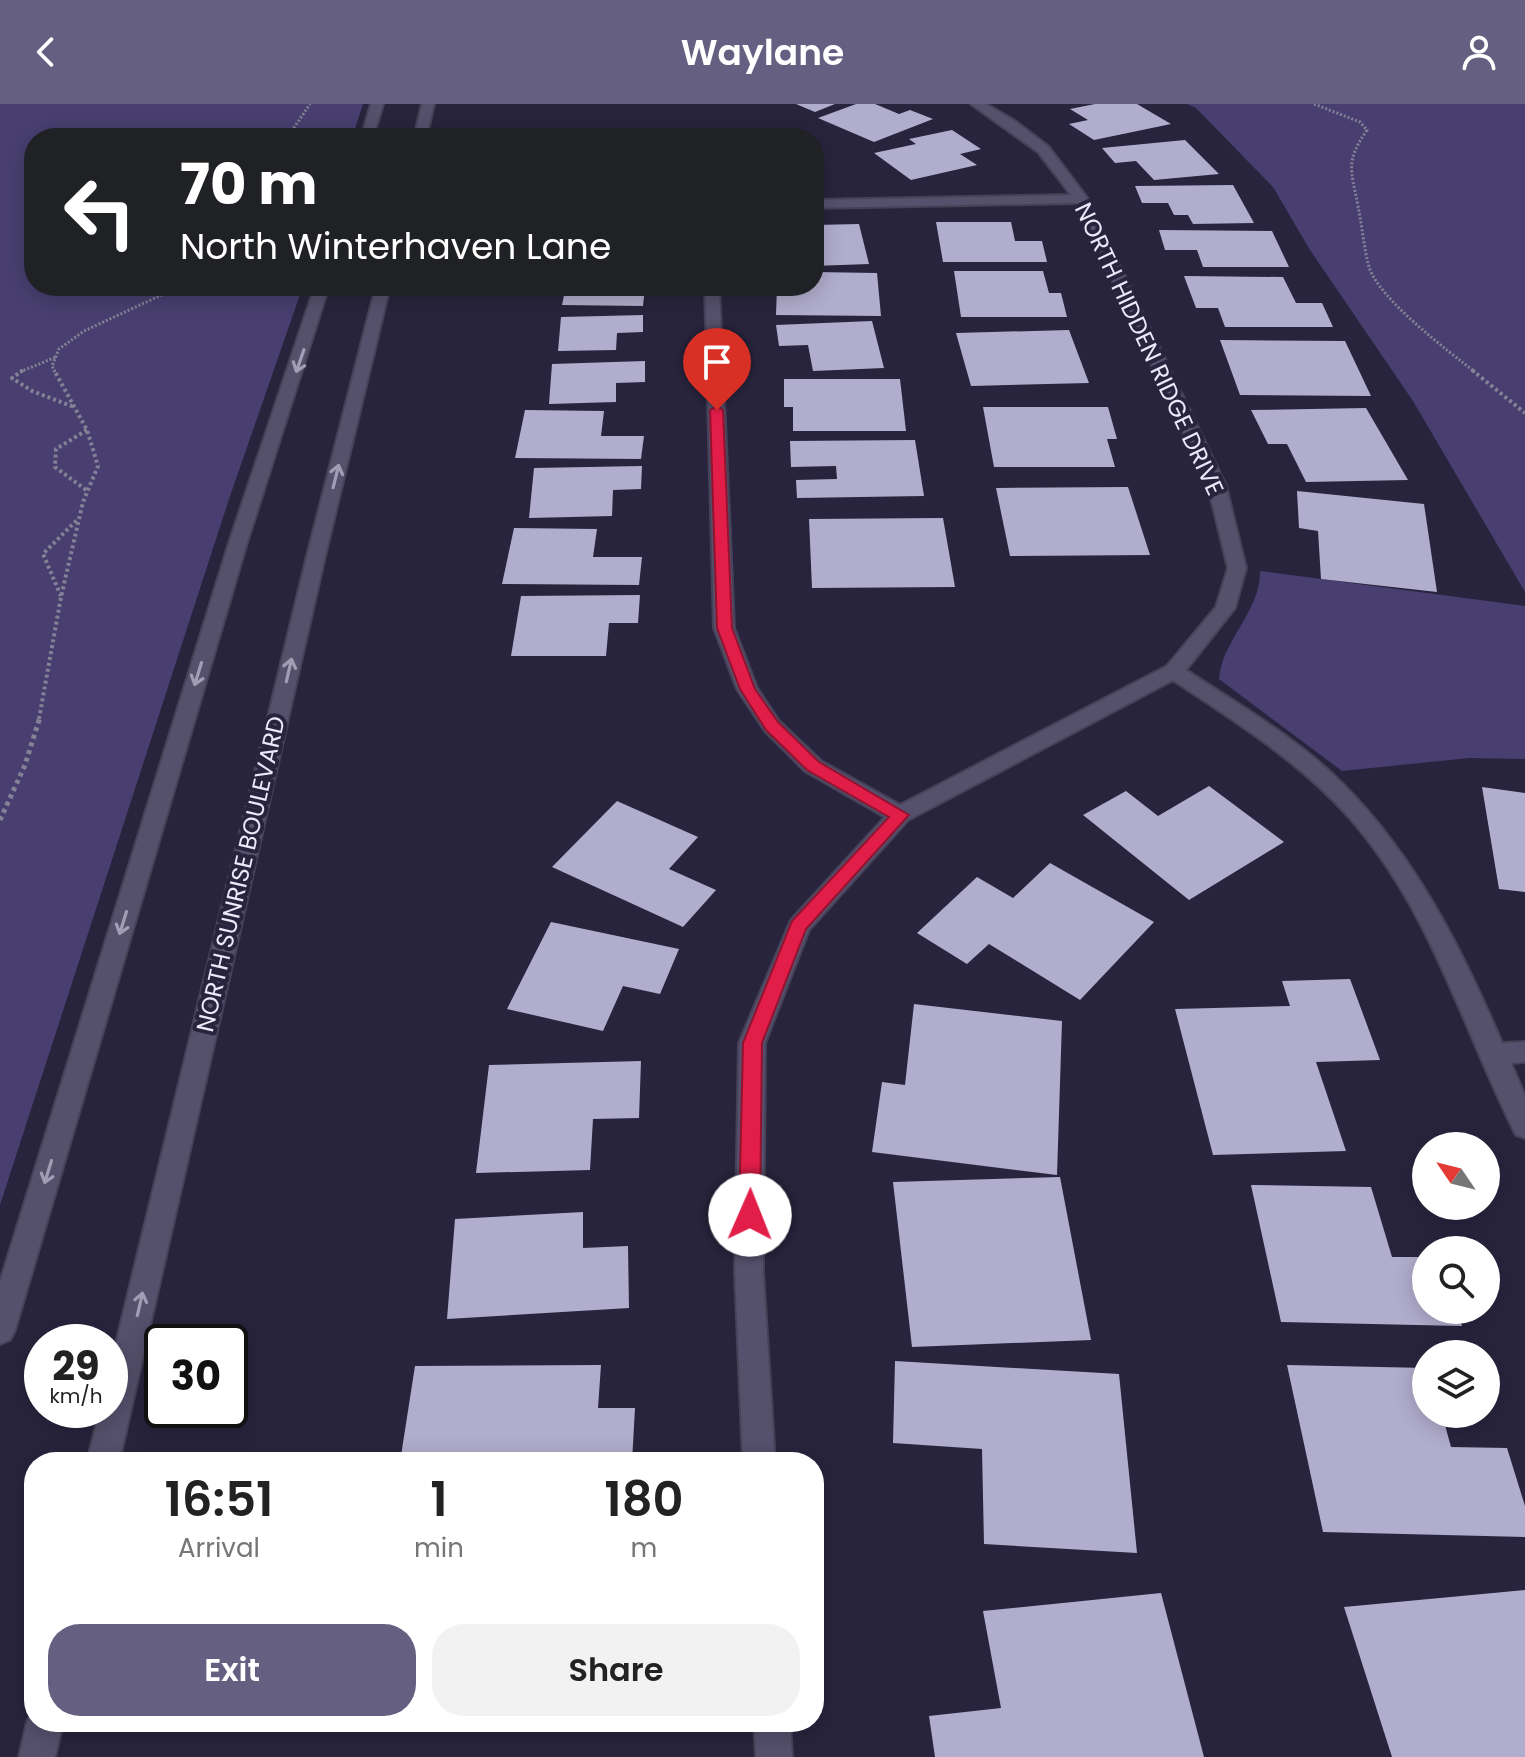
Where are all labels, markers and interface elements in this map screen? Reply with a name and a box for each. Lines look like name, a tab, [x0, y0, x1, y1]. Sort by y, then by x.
text: Waylane	[681, 27, 844, 78]
icon: back	[24, 30, 68, 74]
icon: person	[1457, 30, 1501, 74]
text: 70 m	[180, 145, 318, 224]
icon: left	[48, 160, 152, 264]
street label: NORTH HIDDEN RIDGE DRIVE	[1067, 197, 1232, 500]
text: North Winterhaven Lane	[180, 221, 611, 272]
pin	[683, 328, 751, 410]
icon: arrive	[695, 340, 739, 384]
one-way arrow	[291, 348, 306, 373]
one-way arrow	[329, 464, 344, 489]
one-way arrow	[283, 657, 298, 683]
one-way arrow	[190, 661, 204, 686]
street label: NORTH SUNRISE BOULEVARD	[188, 713, 293, 1035]
one-way arrow	[115, 909, 130, 935]
north arrow	[1412, 1132, 1500, 1220]
map controls	[1412, 1132, 1500, 1428]
one-way arrow	[40, 1158, 55, 1184]
position arrow	[708, 1173, 792, 1257]
button: search	[1412, 1236, 1500, 1324]
one-way arrow	[133, 1292, 148, 1318]
speed limit sign: 30	[144, 1324, 248, 1428]
text: 29	[52, 1338, 100, 1394]
button: layers	[1412, 1340, 1500, 1428]
text: km/h	[49, 1382, 103, 1410]
text: 16:51	[164, 1466, 273, 1533]
text: 1	[430, 1466, 448, 1533]
text: 180	[604, 1466, 684, 1533]
text: Arrival	[178, 1530, 260, 1566]
text: min	[414, 1530, 464, 1566]
text: m	[630, 1530, 657, 1566]
button: Exit	[48, 1624, 416, 1716]
button: Share	[432, 1624, 800, 1716]

